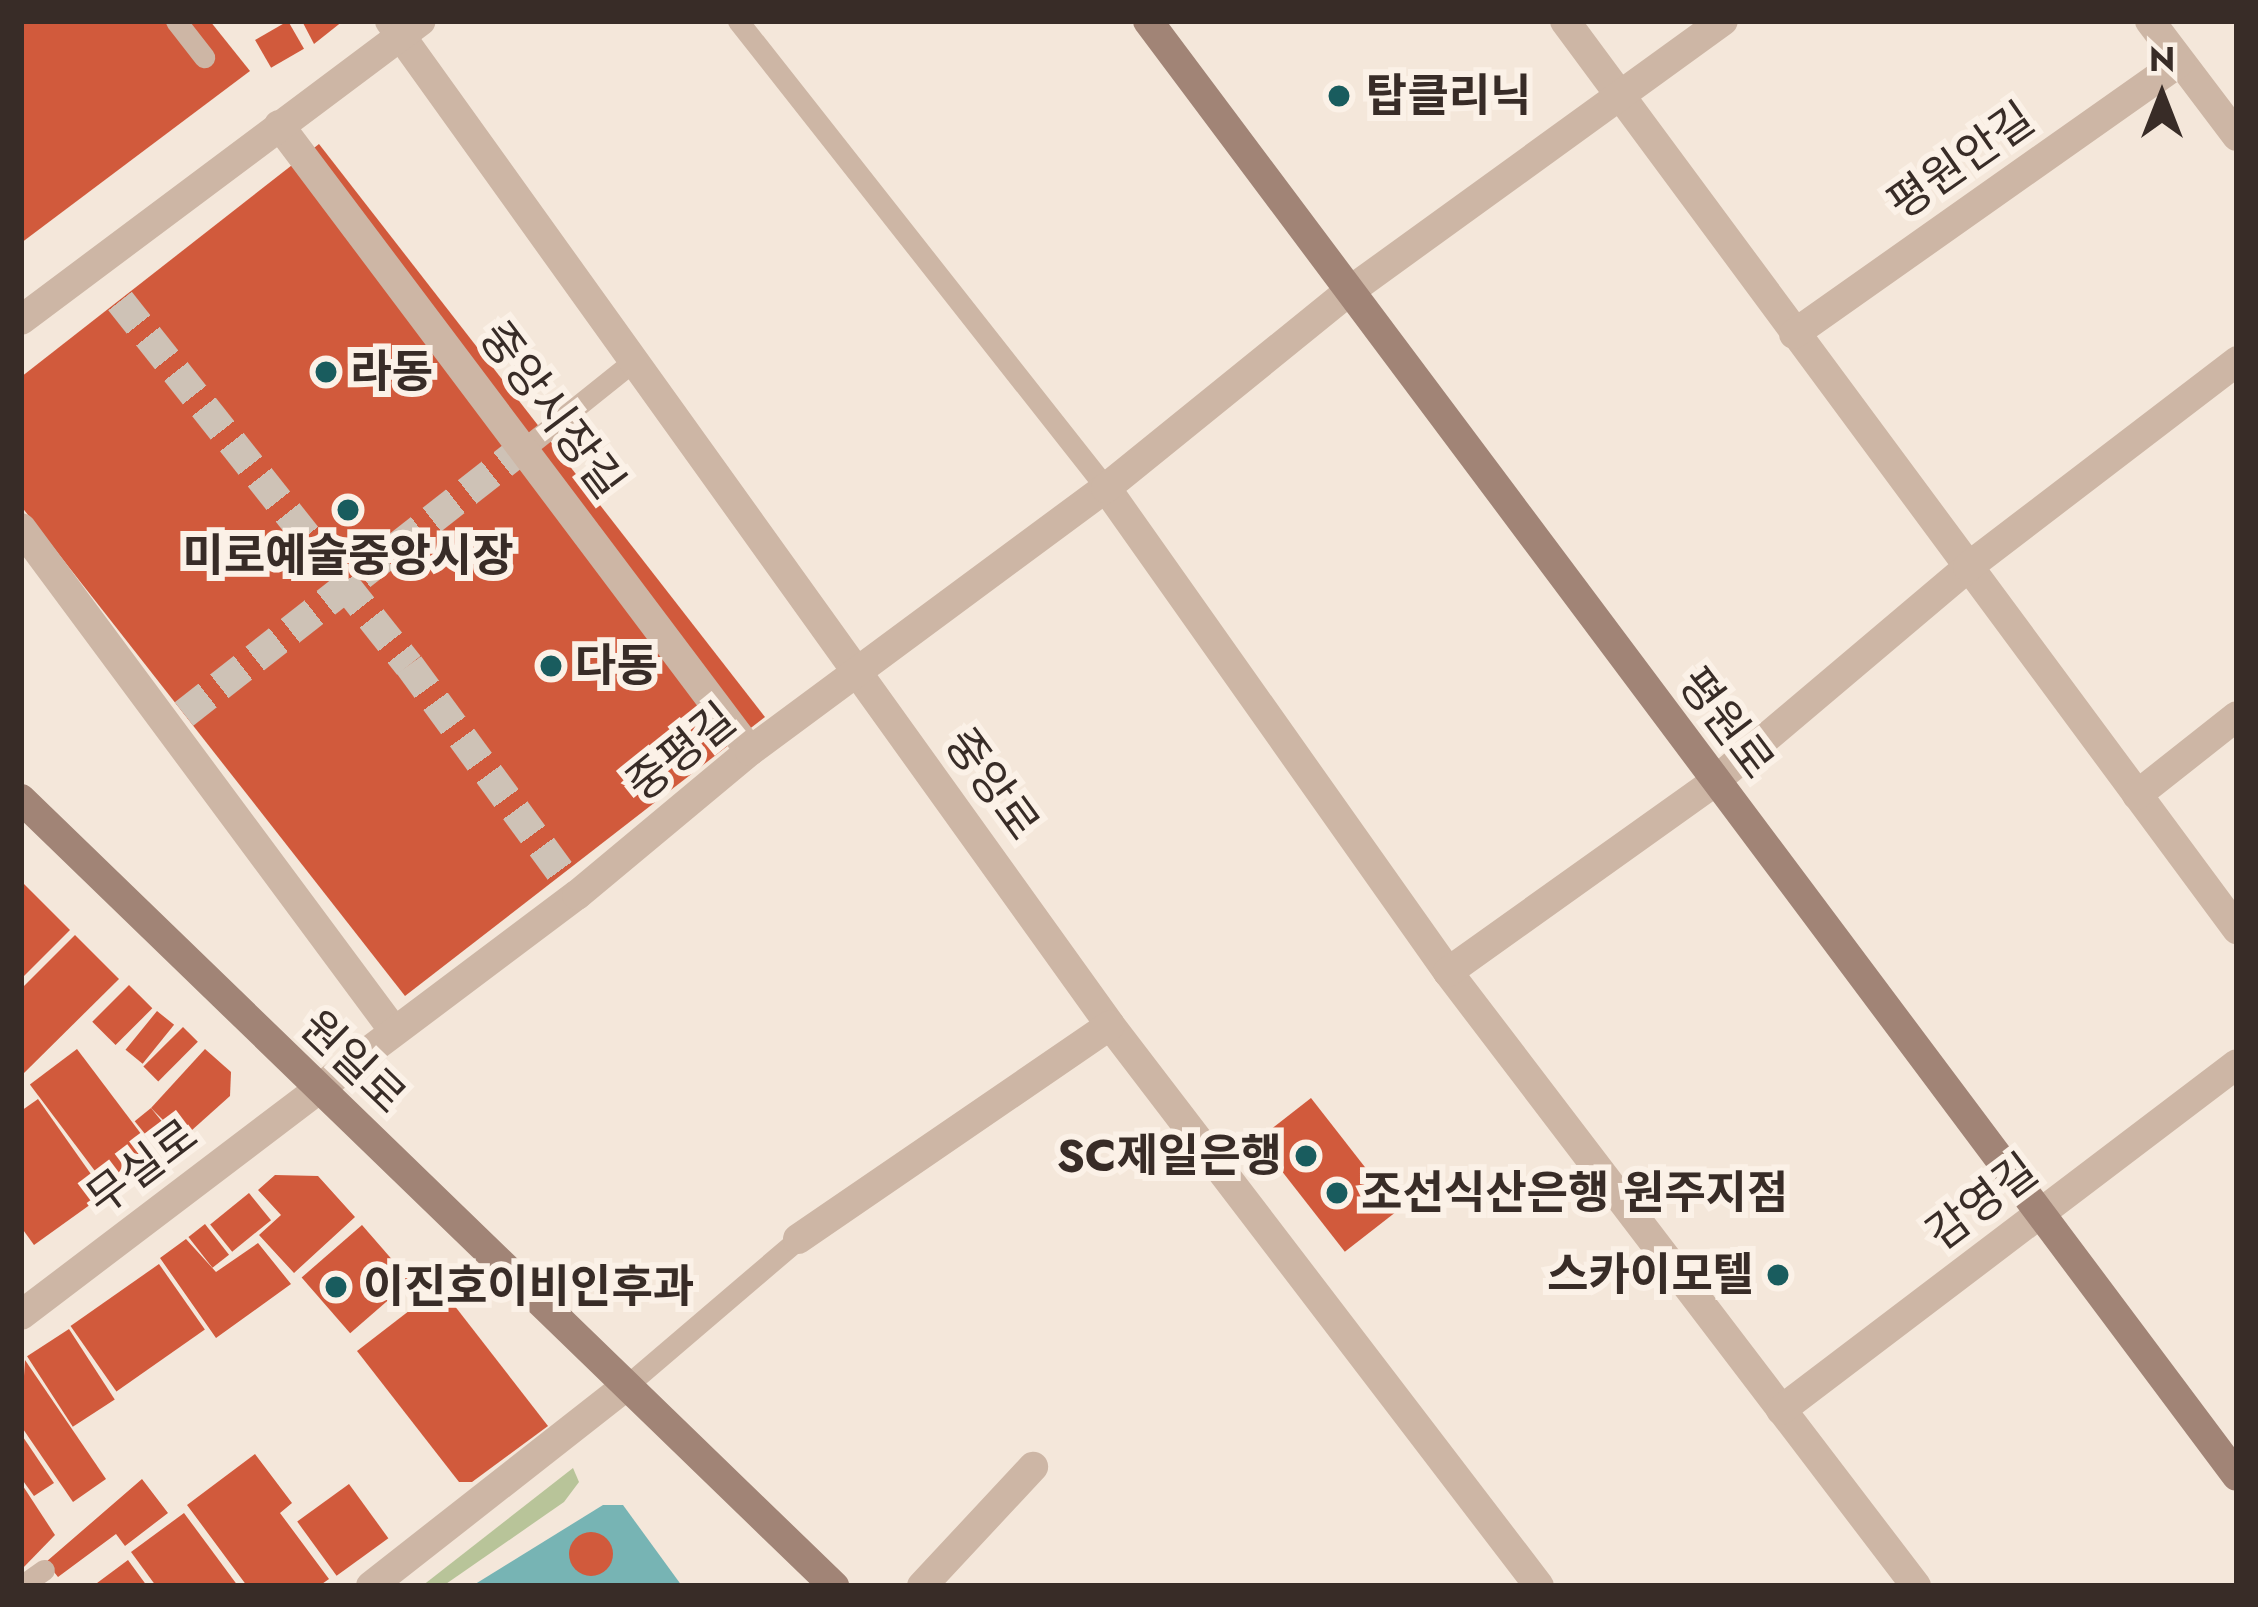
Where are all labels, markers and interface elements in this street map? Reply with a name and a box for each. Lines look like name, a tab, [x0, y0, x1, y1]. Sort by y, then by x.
north arrow	[2102, 36, 2222, 156]
text: N	[2149, 36, 2175, 83]
place label: 탑클리닉	[1366, 69, 1532, 123]
marker: 탑클리닉	[1323, 80, 1355, 112]
street label: 평원안길	[1878, 91, 2044, 231]
street label: 중앙시장길	[468, 311, 636, 509]
place label: 라동	[350, 345, 433, 399]
marker: 라동	[313, 359, 339, 385]
marker: 미로예술중앙시장	[335, 497, 361, 523]
place label: 미로예술중앙시장	[182, 529, 514, 583]
place label: 다동	[575, 639, 658, 693]
marker: 다동	[538, 653, 564, 679]
street label: 평원로	[1667, 657, 1785, 789]
street label: 중평길	[616, 692, 746, 812]
street label: 중앙로	[934, 718, 1050, 850]
street label: 원일로	[290, 999, 416, 1125]
street label: 무실로	[76, 1108, 208, 1226]
place label: SC제일은행	[1057, 1129, 1282, 1183]
marker: SC제일은행	[1293, 1143, 1319, 1169]
street label: 감영길	[1916, 1143, 2048, 1261]
place label: 조선식산은행 원주지점	[1361, 1166, 1788, 1220]
marker: 조선식산은행 원주지점	[1324, 1180, 1350, 1206]
place label: 스카이모텔	[1547, 1248, 1754, 1302]
place label: 이진호이비인후과	[363, 1260, 694, 1314]
marker: 스카이모텔	[1765, 1262, 1791, 1288]
marker: 이진호이비인후과	[320, 1271, 352, 1303]

